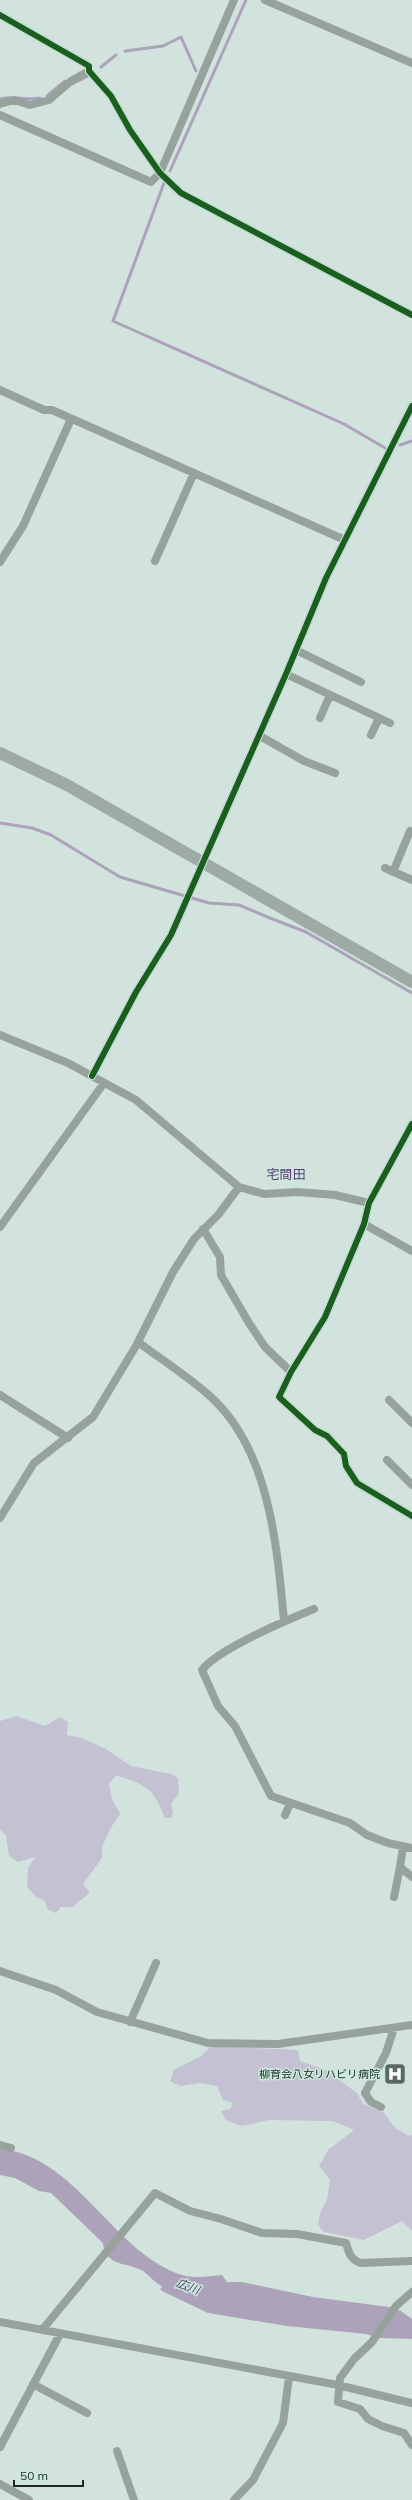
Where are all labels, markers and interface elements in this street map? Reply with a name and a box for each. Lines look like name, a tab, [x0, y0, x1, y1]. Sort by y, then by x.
district label: 宅間田	[266, 1166, 306, 1182]
hospital icon: 柳育会八女リハビリ病院	[382, 2061, 408, 2087]
place label: 柳育会八女リハビリ病院	[259, 2067, 380, 2081]
water label: 広川	[174, 2275, 204, 2298]
scale bar	[14, 2462, 83, 2488]
text: 50 m	[20, 2468, 48, 2483]

